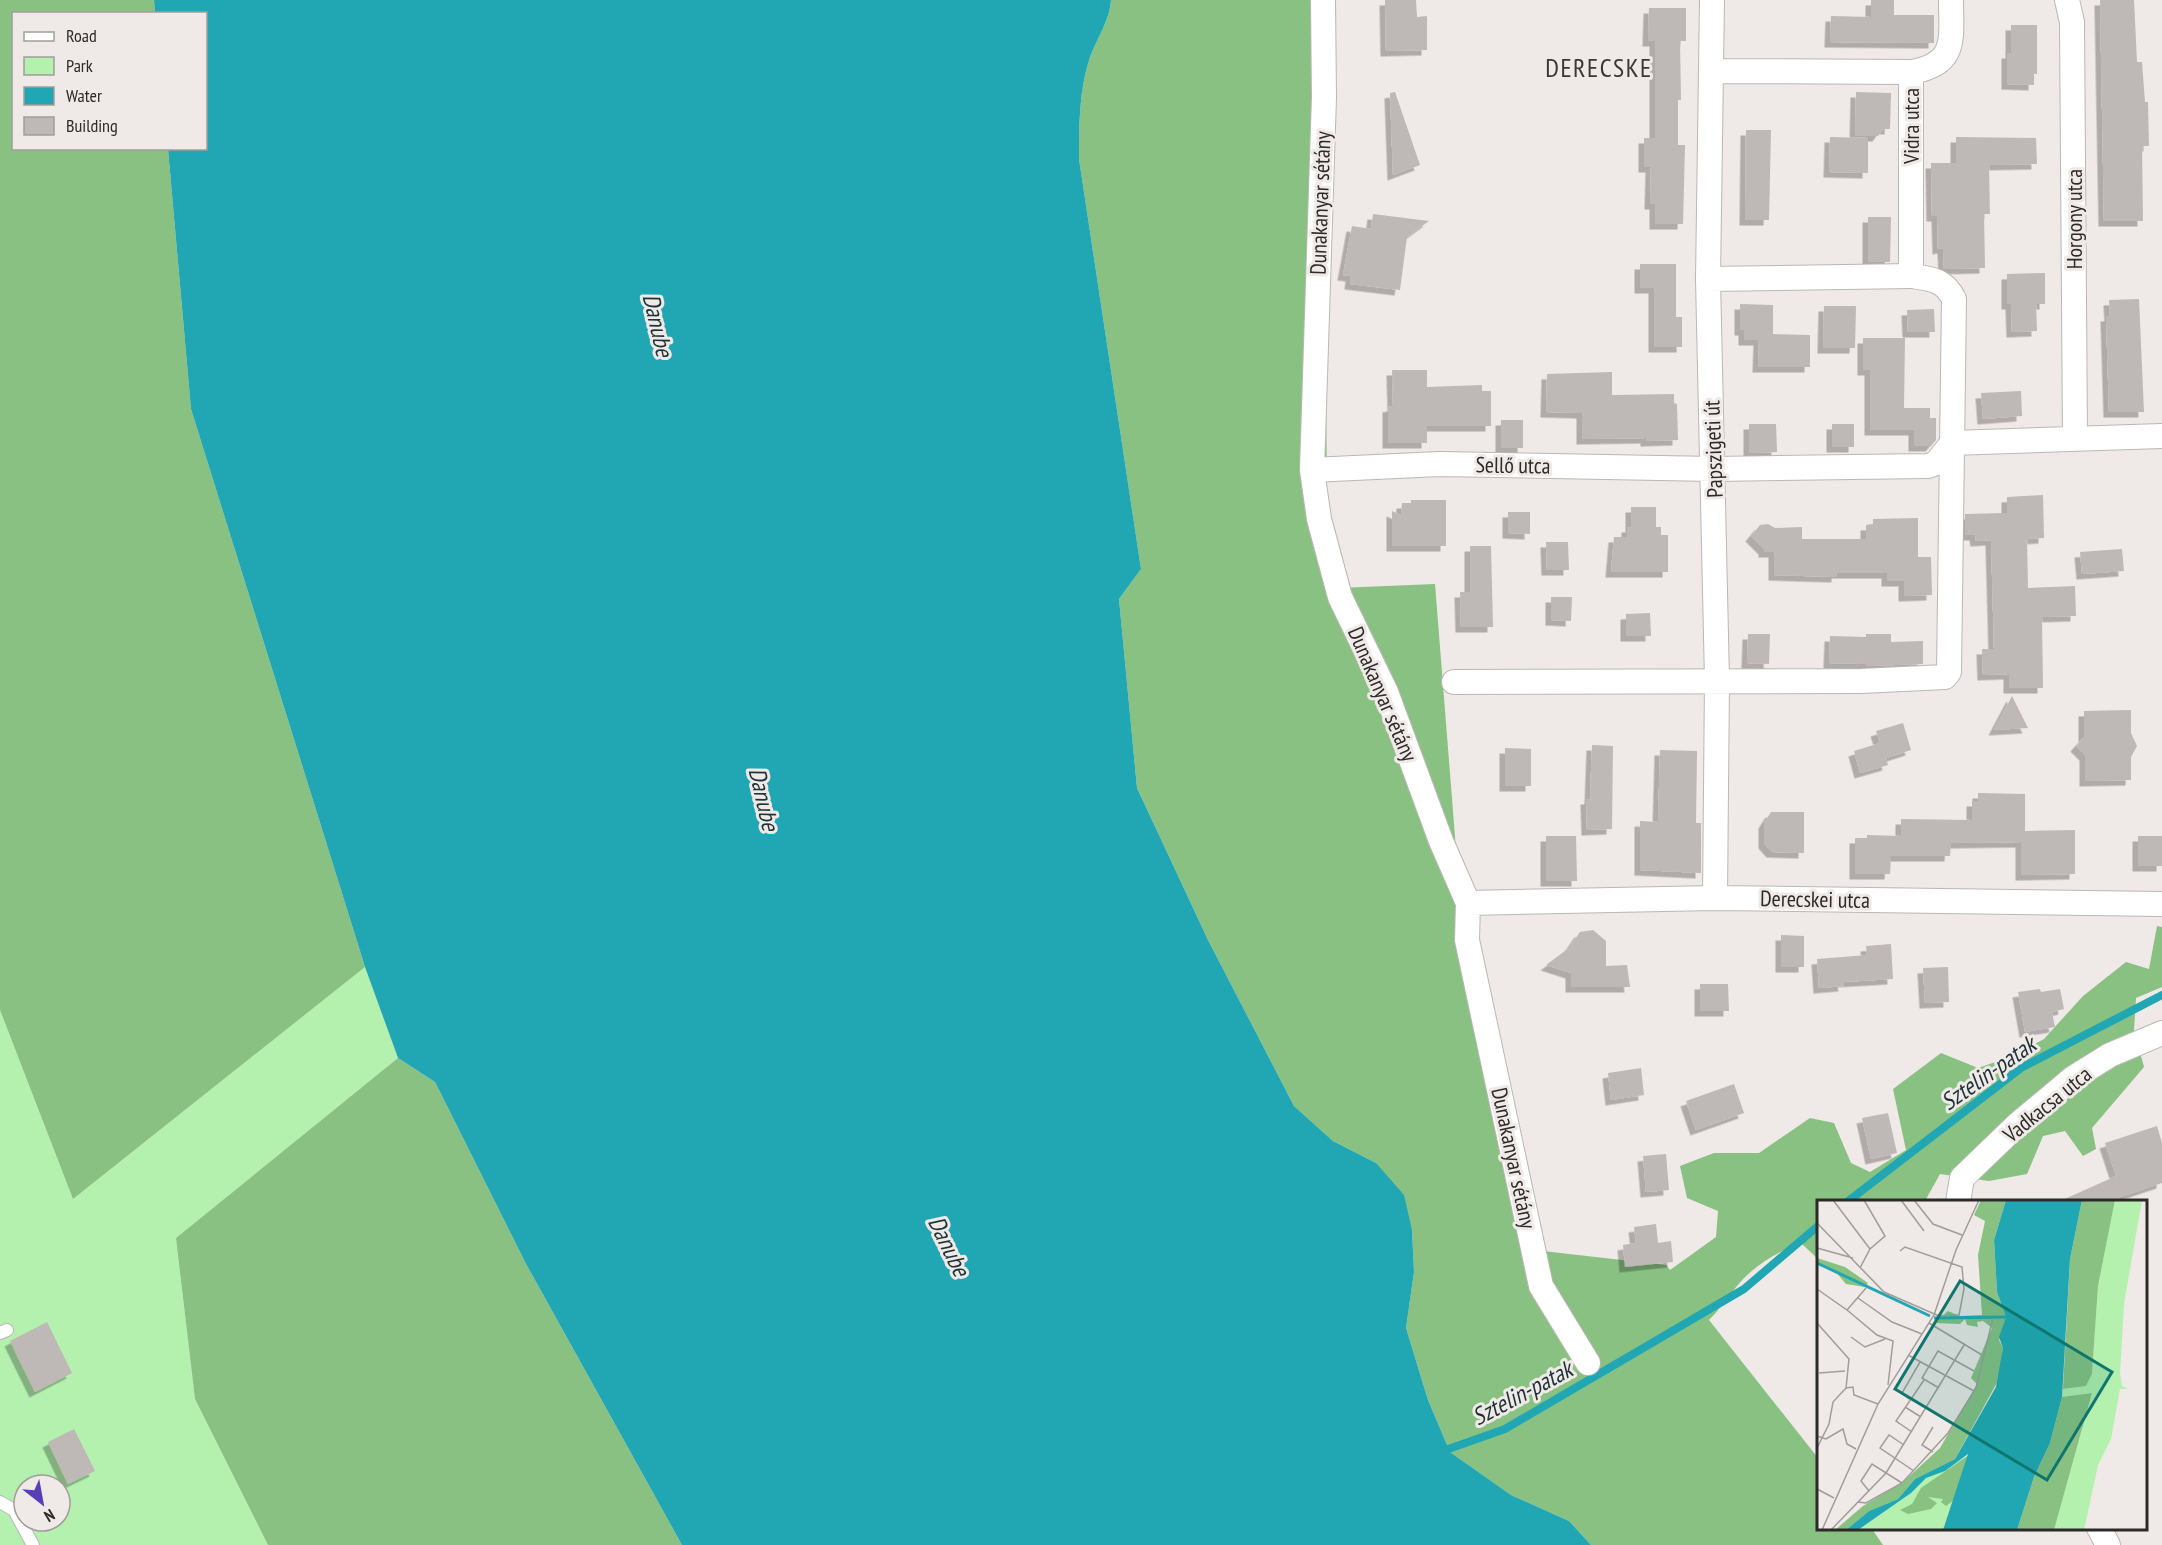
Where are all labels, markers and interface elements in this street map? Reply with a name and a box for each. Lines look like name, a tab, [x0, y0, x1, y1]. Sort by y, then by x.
legend	[12, 12, 207, 150]
text: Road	[66, 24, 97, 47]
district label: DERECSKE	[1545, 51, 1653, 84]
text: Park	[66, 54, 93, 77]
text: Water	[66, 84, 102, 107]
street label: Vidra utca	[1897, 88, 1925, 165]
text: Building	[66, 114, 118, 137]
street label: Dunakanyar sétány	[1304, 130, 1337, 275]
street label: Horgony utca	[2060, 169, 2088, 269]
water label: Danube	[636, 291, 681, 361]
street label: Papszigeti út	[1697, 400, 1729, 498]
street label: Sellő utca	[1475, 450, 1551, 480]
street label: Dunakanyar sétány	[1342, 622, 1424, 766]
water label: Danube	[742, 765, 787, 835]
street label: Derecskei utca	[1760, 884, 1870, 914]
water label: Sztelin-patak	[1934, 1027, 2044, 1117]
street label: Vadkacsa utca	[1996, 1060, 2097, 1149]
street label: Dunakanyar sétány	[1485, 1085, 1543, 1232]
inset map	[1817, 1200, 2147, 1530]
water label: Danube	[921, 1211, 978, 1283]
water label: Sztelin-patak	[1467, 1352, 1580, 1432]
north arrow	[12, 1473, 72, 1533]
text: N	[41, 1505, 59, 1527]

